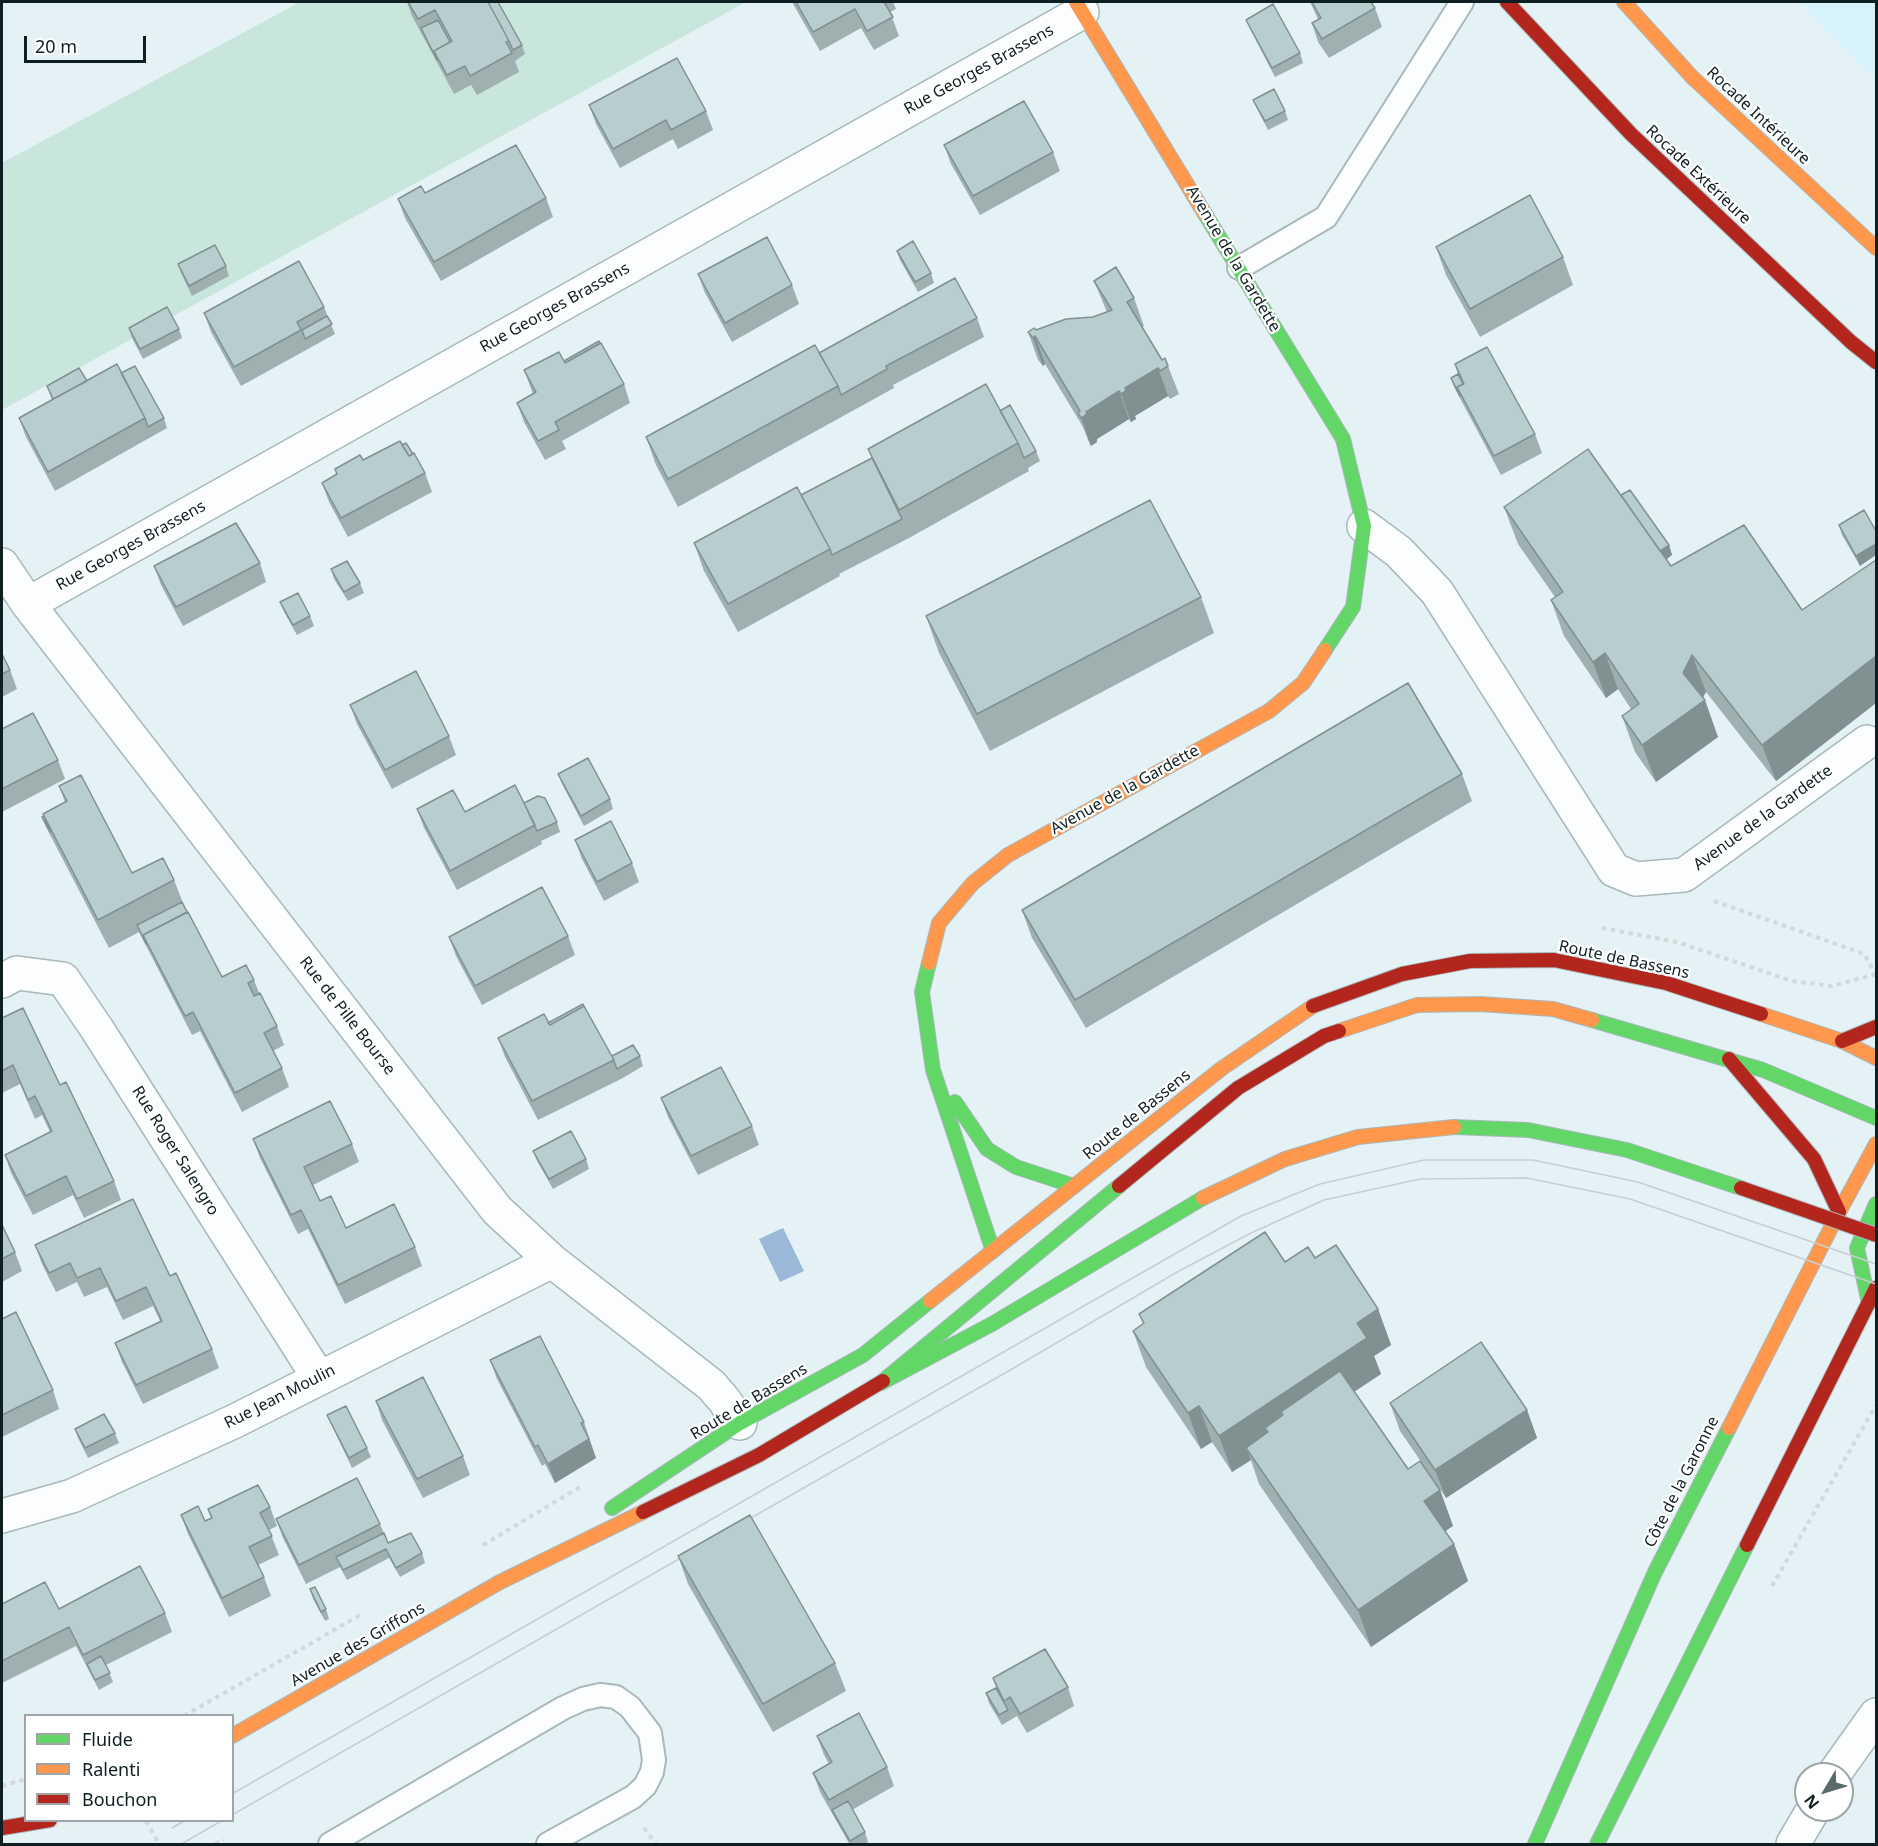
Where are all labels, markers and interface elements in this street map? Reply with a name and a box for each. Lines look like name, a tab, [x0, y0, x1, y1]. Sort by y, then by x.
street label: Rue Georges Brassens	[901, 21, 1057, 119]
scale bar	[27, 24, 148, 62]
text: 20 m	[35, 34, 77, 58]
street label: Rocade Intérieure	[1702, 63, 1814, 169]
street label: Rocade Extérieure	[1642, 121, 1754, 229]
street label: Avenue de la Gardette	[1182, 182, 1284, 336]
street label: Rue Georges Brassens	[477, 259, 633, 357]
street label: Rue Georges Brassens	[53, 497, 209, 595]
street label: Avenue de la Gardette	[1047, 741, 1203, 839]
street label: Avenue de la Gardette	[1690, 761, 1836, 875]
street label: Route de Bassens	[1557, 937, 1691, 983]
street label: Rue de Pille Bourse	[295, 953, 399, 1079]
street label: Route de Bassens	[1079, 1066, 1195, 1164]
street label: Rue Roger Salengro	[127, 1083, 223, 1219]
street label: Route de Bassens	[687, 1360, 811, 1444]
street label: Rue Jean Moulin	[221, 1361, 339, 1433]
street label: Côte de la Garonne	[1641, 1413, 1723, 1551]
street label: Avenue des Griffons	[288, 1599, 428, 1691]
legend	[24, 1714, 234, 1822]
text: Fluide	[82, 1727, 133, 1751]
text: Ralenti	[82, 1757, 140, 1781]
north arrow	[1794, 1762, 1854, 1822]
text: Bouchon	[82, 1787, 158, 1811]
text: N	[1799, 1790, 1824, 1814]

